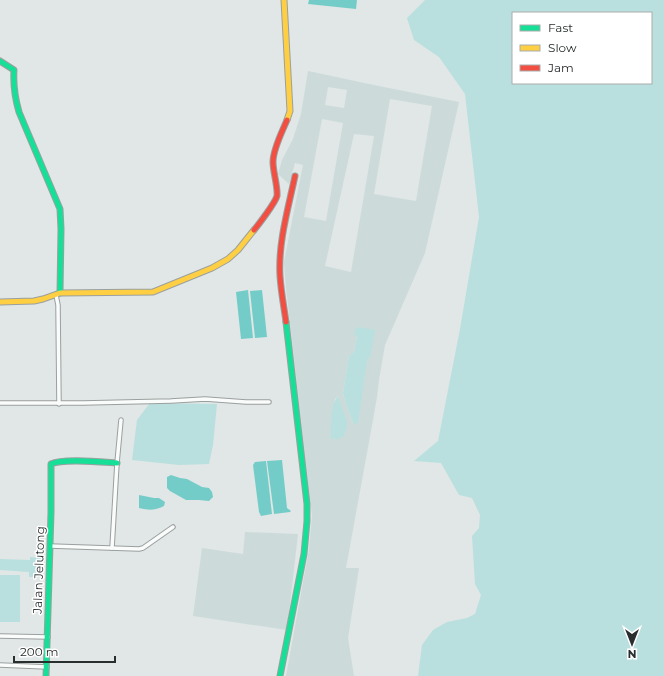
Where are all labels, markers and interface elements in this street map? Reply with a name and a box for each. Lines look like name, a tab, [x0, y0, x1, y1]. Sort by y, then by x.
legend	[512, 12, 652, 84]
text: Fast	[548, 20, 573, 35]
text: Slow	[548, 40, 577, 55]
text: Jam	[547, 60, 574, 75]
street label: Jalan Jelutong	[29, 526, 48, 615]
north arrow	[612, 624, 652, 664]
scale bar	[14, 638, 115, 664]
text: 200 m	[20, 644, 59, 659]
text: N	[628, 647, 636, 661]

